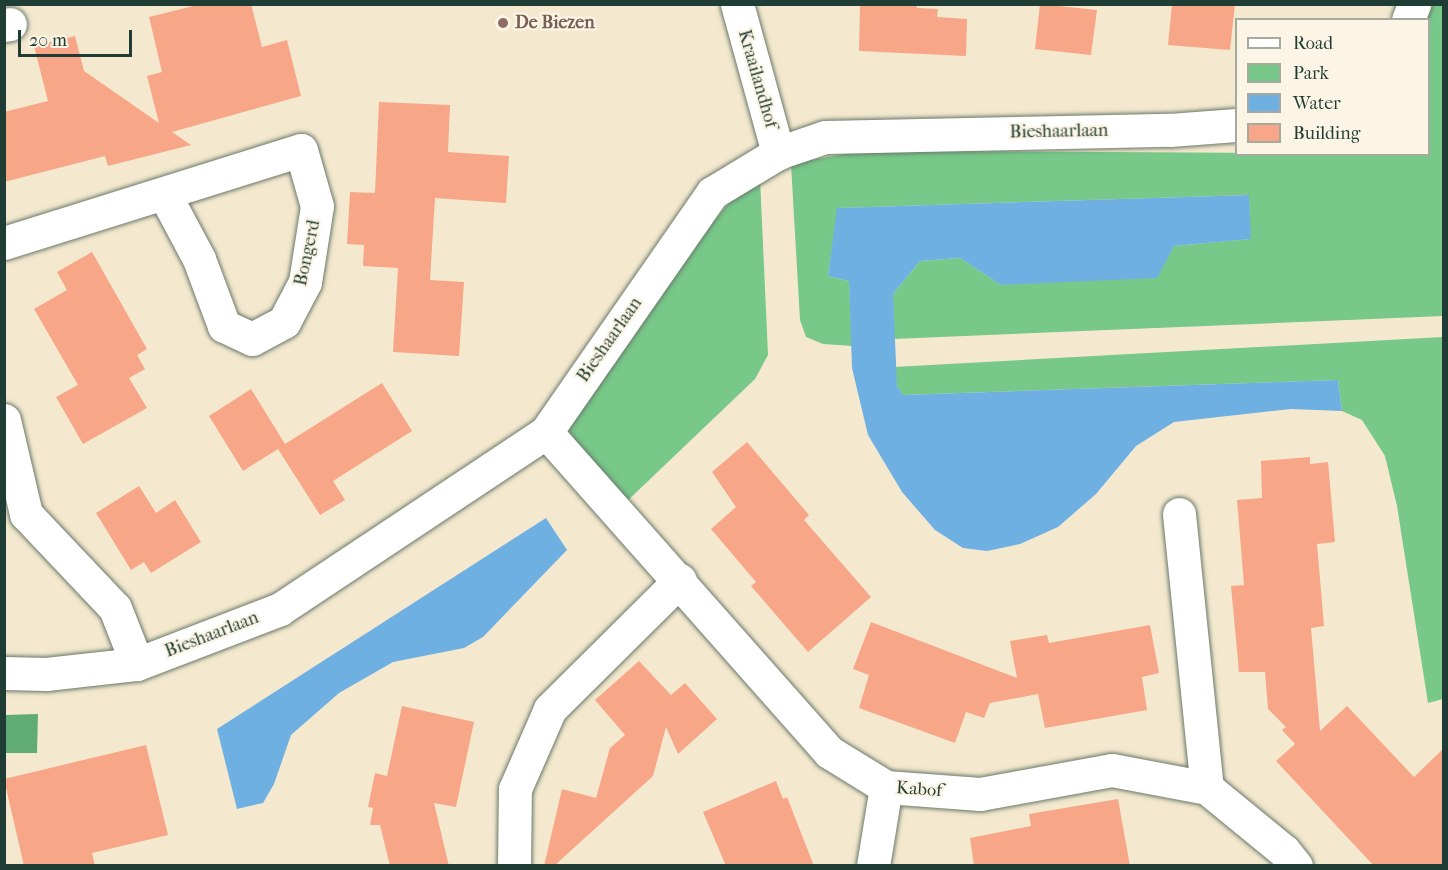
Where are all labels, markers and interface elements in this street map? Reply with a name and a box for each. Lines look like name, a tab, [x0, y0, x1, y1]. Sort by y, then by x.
place label: De Biezen	[515, 12, 595, 34]
marker: De Biezen	[496, 16, 510, 30]
scale bar	[21, 18, 135, 56]
legend	[1235, 18, 1430, 156]
street label: Kraailandhof	[733, 27, 781, 131]
text: 20 m	[29, 30, 67, 51]
text: Road	[1293, 33, 1333, 54]
text: Park	[1293, 63, 1329, 84]
text: Water	[1293, 93, 1341, 114]
street label: Bieshaarlaan	[1009, 120, 1109, 144]
text: Building	[1293, 123, 1360, 144]
street label: Bongerd	[290, 218, 326, 288]
street label: Bieshaarlaan	[573, 293, 647, 387]
street label: Bieshaarlaan	[162, 607, 262, 663]
street label: Kabof	[895, 778, 943, 802]

